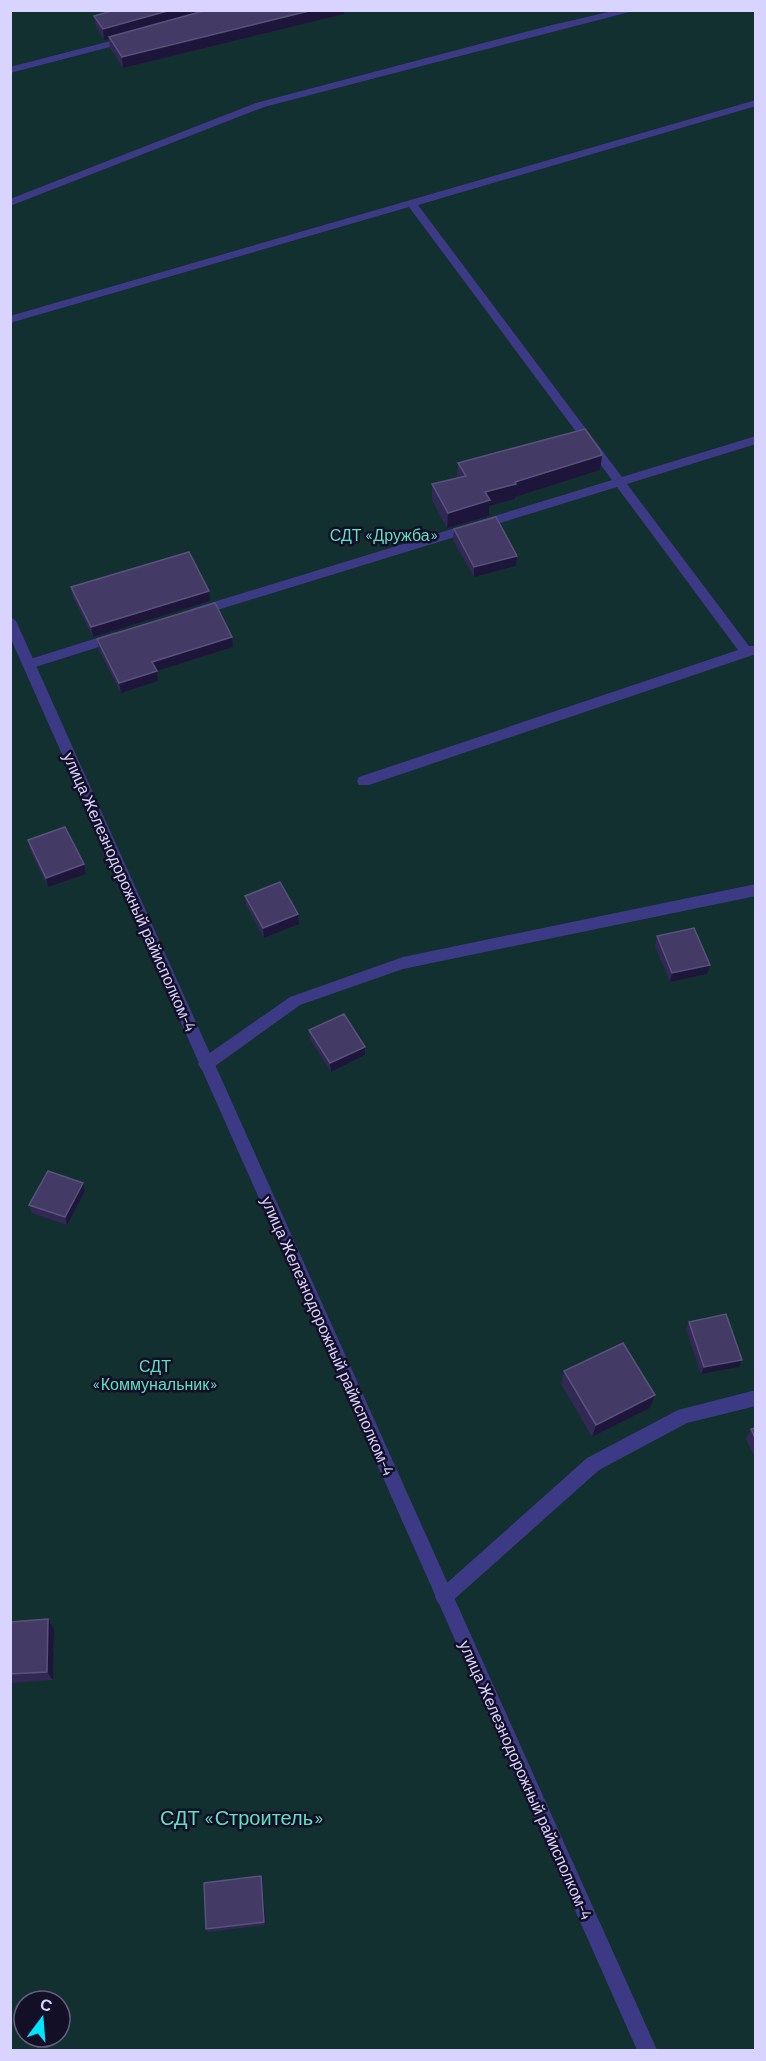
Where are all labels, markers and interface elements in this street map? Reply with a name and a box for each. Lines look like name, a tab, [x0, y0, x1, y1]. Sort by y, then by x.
park label: СДТ «Дружба»	[330, 525, 438, 544]
street label: улица Железнодорожный райисполком-4	[60, 749, 201, 1035]
street label: улица Железнодорожный райисполком-4	[258, 1193, 399, 1479]
park label: СДТ «Коммунальник»	[92, 1356, 218, 1393]
street label: улица Железнодорожный райисполком-4	[456, 1637, 597, 1923]
park label: СДТ «Строитель»	[160, 1805, 324, 1829]
north arrow	[12, 1989, 72, 2049]
text: С	[38, 1993, 55, 2015]

